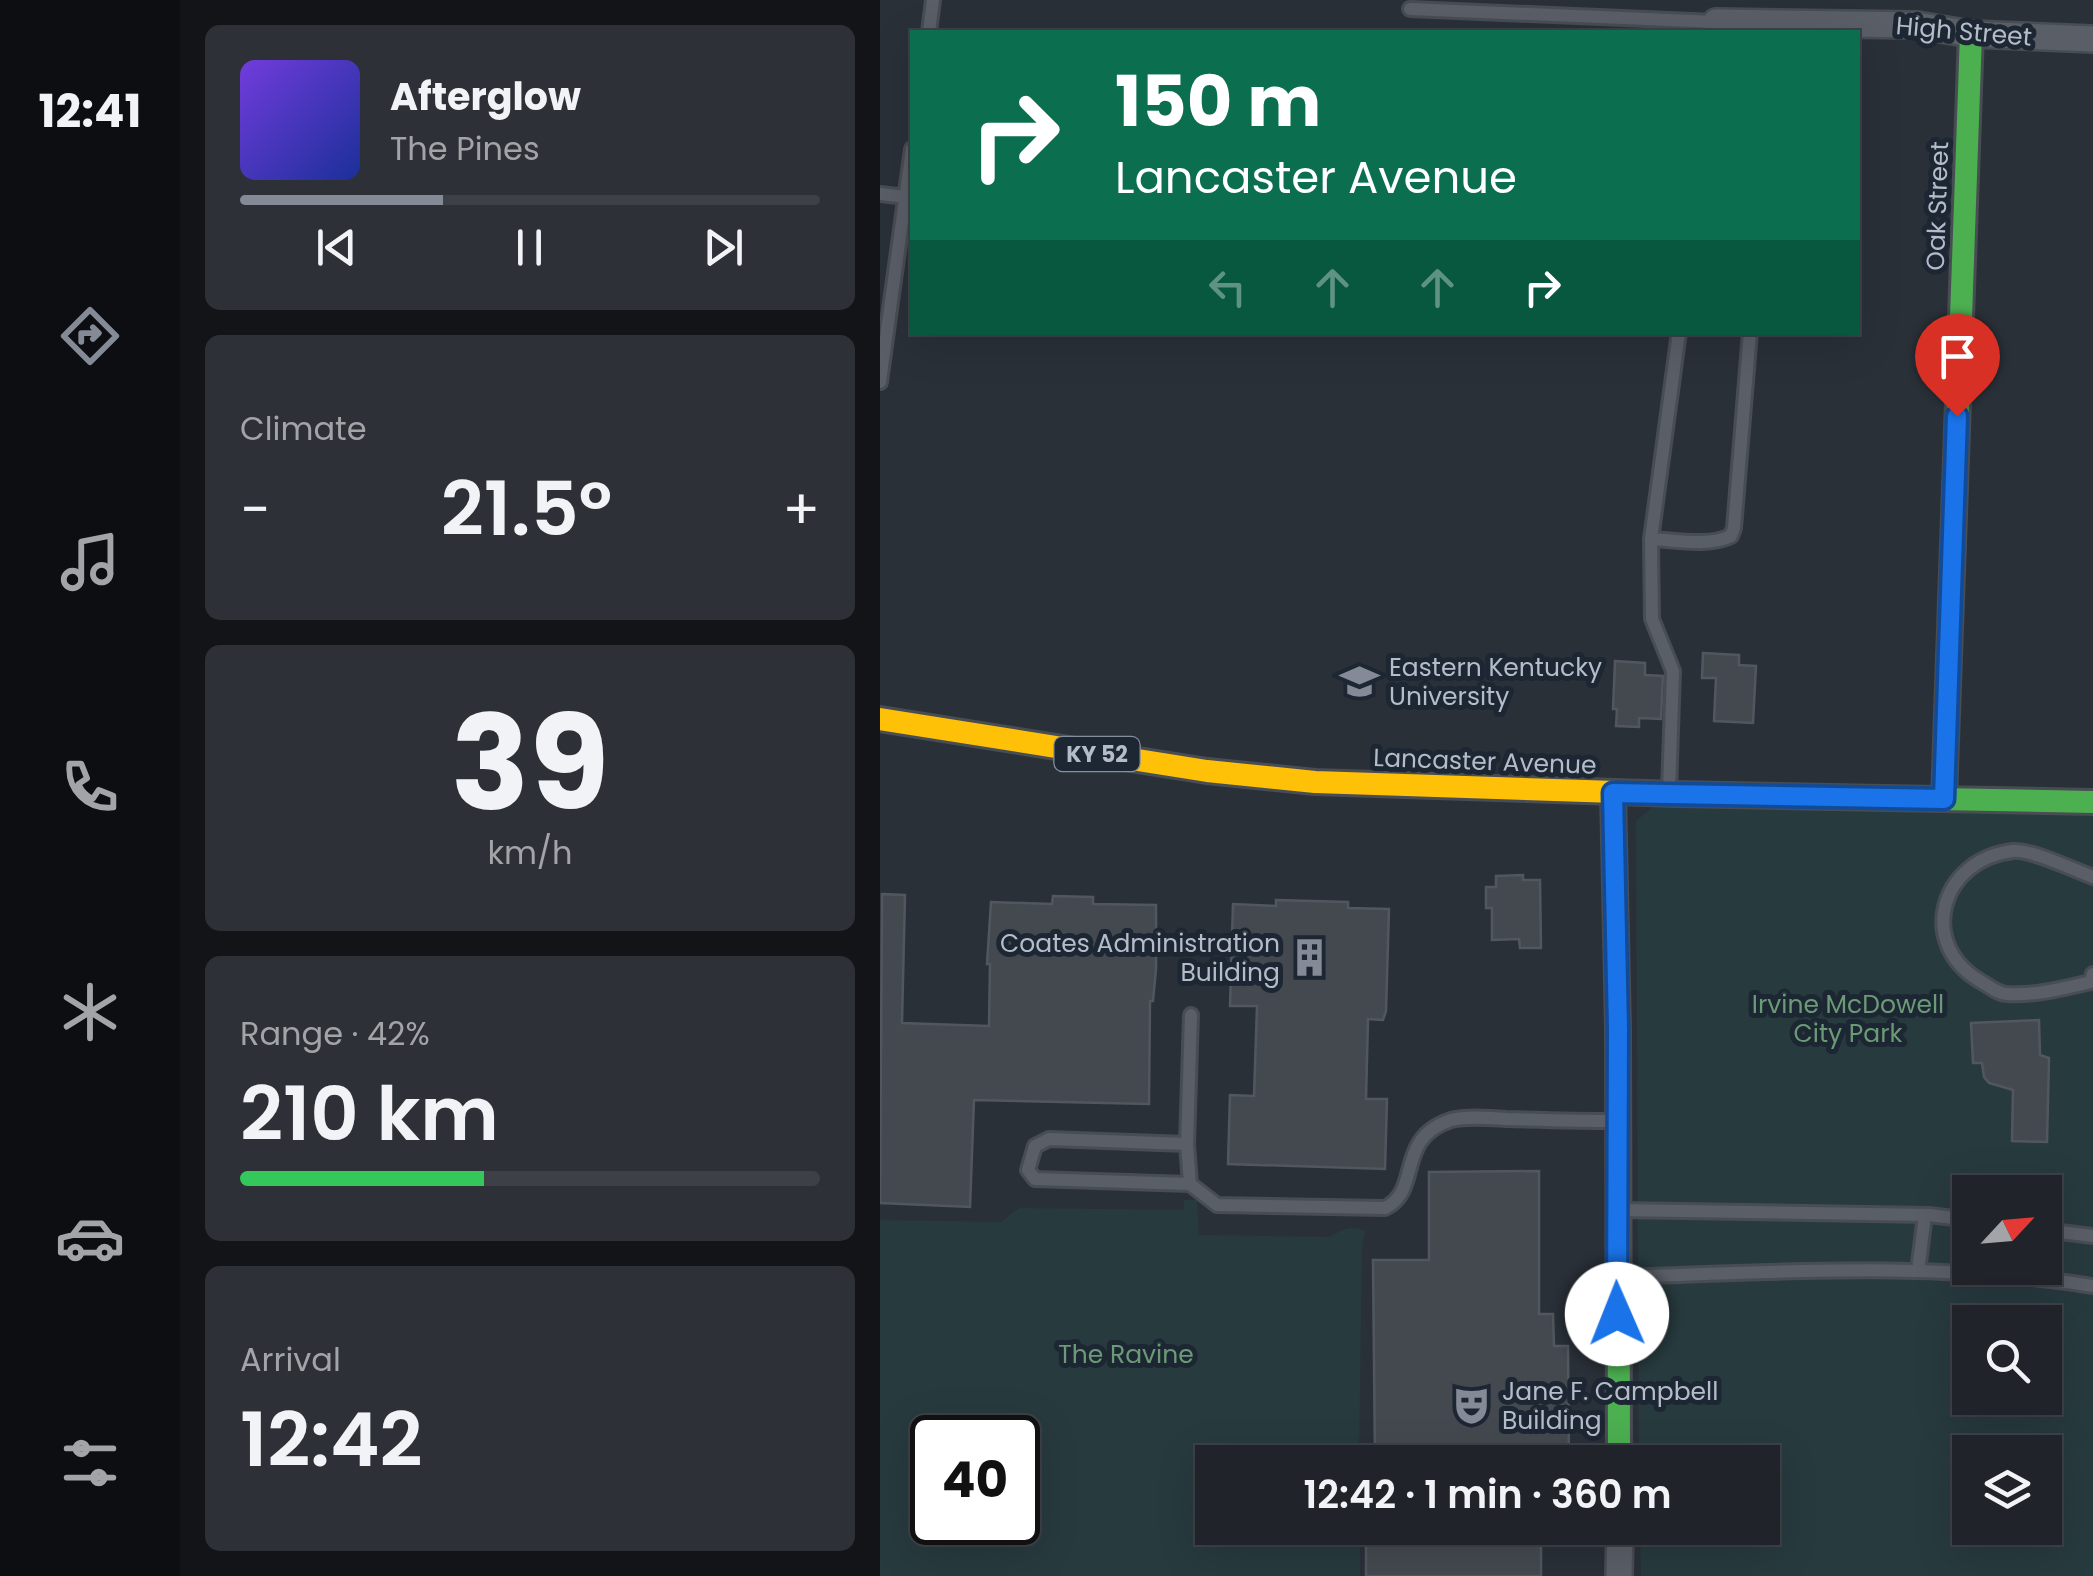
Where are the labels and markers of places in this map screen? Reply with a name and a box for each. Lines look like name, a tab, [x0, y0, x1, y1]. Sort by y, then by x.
pin	[1915, 314, 2000, 417]
place label: Eastern Kentucky University	[1389, 650, 1602, 714]
school or university icon: Eastern Kentucky University	[1338, 660, 1380, 702]
place label: Coates Administration Building	[1000, 926, 1280, 990]
building icon: Coates Administration Building	[1289, 936, 1331, 978]
place label: Jane F. Campbell Building	[1502, 1374, 1718, 1438]
theatre icon: Jane F. Campbell Building	[1451, 1384, 1493, 1426]

